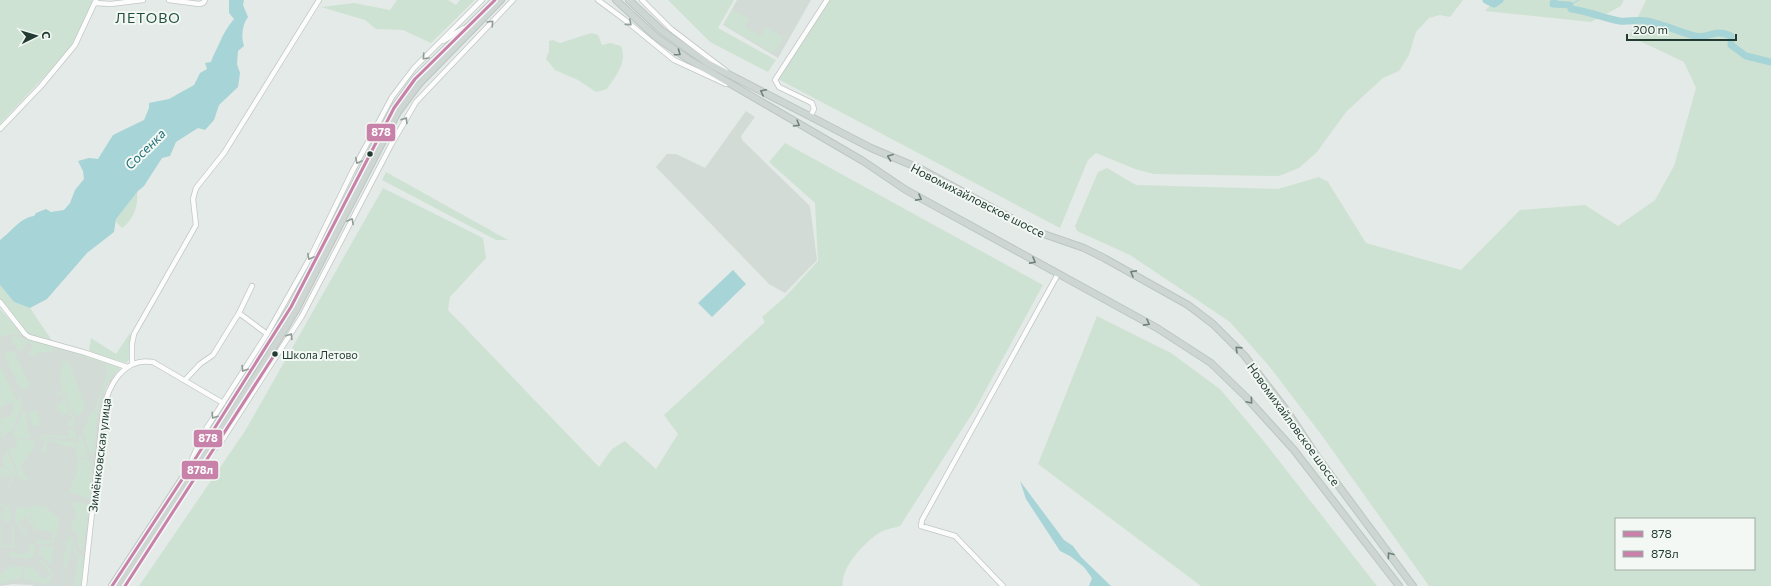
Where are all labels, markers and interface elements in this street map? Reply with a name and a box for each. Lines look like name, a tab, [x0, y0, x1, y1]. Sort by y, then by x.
district label: ЛЕТОВО	[115, 9, 181, 26]
north arrow	[16, 16, 56, 56]
scale bar	[1627, 16, 1736, 42]
one-way arrow	[624, 19, 631, 26]
one-way arrow	[486, 20, 493, 28]
text: 200 m	[1633, 22, 1668, 36]
text: С	[40, 31, 53, 40]
one-way arrow	[673, 48, 680, 55]
one-way arrow	[422, 52, 430, 60]
one-way arrow	[759, 89, 767, 96]
one-way arrow	[400, 117, 407, 124]
one-way arrow	[793, 119, 801, 126]
line badge: 878	[366, 123, 396, 142]
water label: Сосенка	[121, 125, 169, 173]
text: 878	[371, 125, 391, 138]
unlabelled marker	[365, 149, 375, 159]
one-way arrow	[887, 153, 894, 161]
one-way arrow	[355, 157, 363, 164]
street label: Новомихайловское шоссе	[909, 160, 1047, 240]
one-way arrow	[915, 193, 923, 200]
one-way arrow	[347, 218, 354, 226]
one-way arrow	[307, 253, 314, 260]
one-way arrow	[1029, 256, 1036, 263]
one-way arrow	[1130, 271, 1137, 278]
one-way arrow	[1143, 318, 1150, 326]
one-way arrow	[285, 333, 293, 340]
one-way arrow	[1235, 346, 1243, 354]
place label: Школа Летово	[282, 348, 358, 361]
marker: Школа Летово	[270, 349, 280, 359]
street label: Новомихайловское шоссе	[1245, 360, 1343, 488]
one-way arrow	[241, 365, 249, 372]
street label: Зимёнковская улица	[85, 397, 113, 513]
one-way arrow	[1246, 397, 1253, 404]
one-way arrow	[211, 412, 219, 419]
line badge: 878	[193, 429, 223, 448]
text: 878	[198, 431, 218, 444]
line badge: 878л	[181, 460, 219, 480]
text: 878л	[187, 463, 213, 476]
legend	[1615, 518, 1755, 570]
text: 878	[1651, 526, 1672, 540]
text: 878л	[1651, 546, 1679, 560]
one-way arrow	[1387, 552, 1394, 559]

